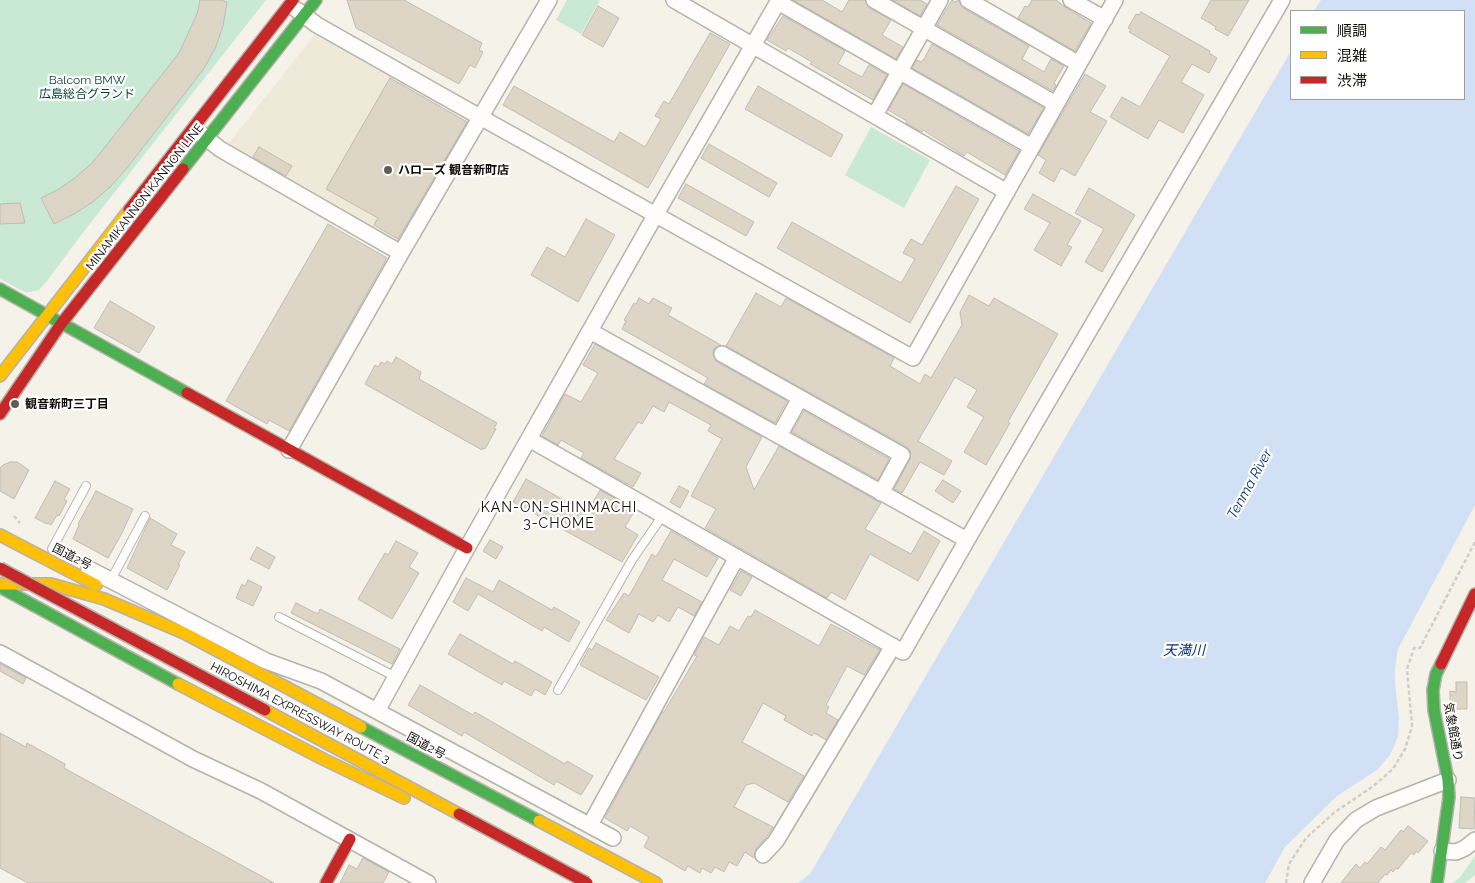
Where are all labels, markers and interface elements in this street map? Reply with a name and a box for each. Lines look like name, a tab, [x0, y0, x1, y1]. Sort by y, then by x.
legend	[1290, 10, 1465, 100]
text: 順調	[1337, 22, 1367, 40]
text: 混雑	[1337, 47, 1367, 65]
text: 渋滞	[1337, 72, 1367, 90]
park label: Balcom BMW 広島総合グランド	[39, 73, 135, 101]
street label: MINAMIKANNON KANNON LINE	[83, 121, 207, 273]
place label: ハローズ 観音新町店	[398, 163, 509, 177]
marker: ハローズ 観音新町店	[382, 164, 394, 176]
place label: 観音新町三丁目	[25, 397, 109, 411]
marker: 観音新町三丁目	[9, 398, 21, 410]
water label: Tenma River	[1224, 446, 1276, 522]
district label: KAN-ON-SHINMACHI 3-CHOME	[479, 500, 639, 532]
street label: 国道2号	[50, 541, 94, 573]
water label: 天満川	[1163, 643, 1205, 659]
street label: HIROSHIMA EXPRESSWAY ROUTE 3	[208, 659, 392, 767]
street label: 気象館通り	[1441, 701, 1465, 763]
street label: 国道2号	[404, 730, 448, 762]

